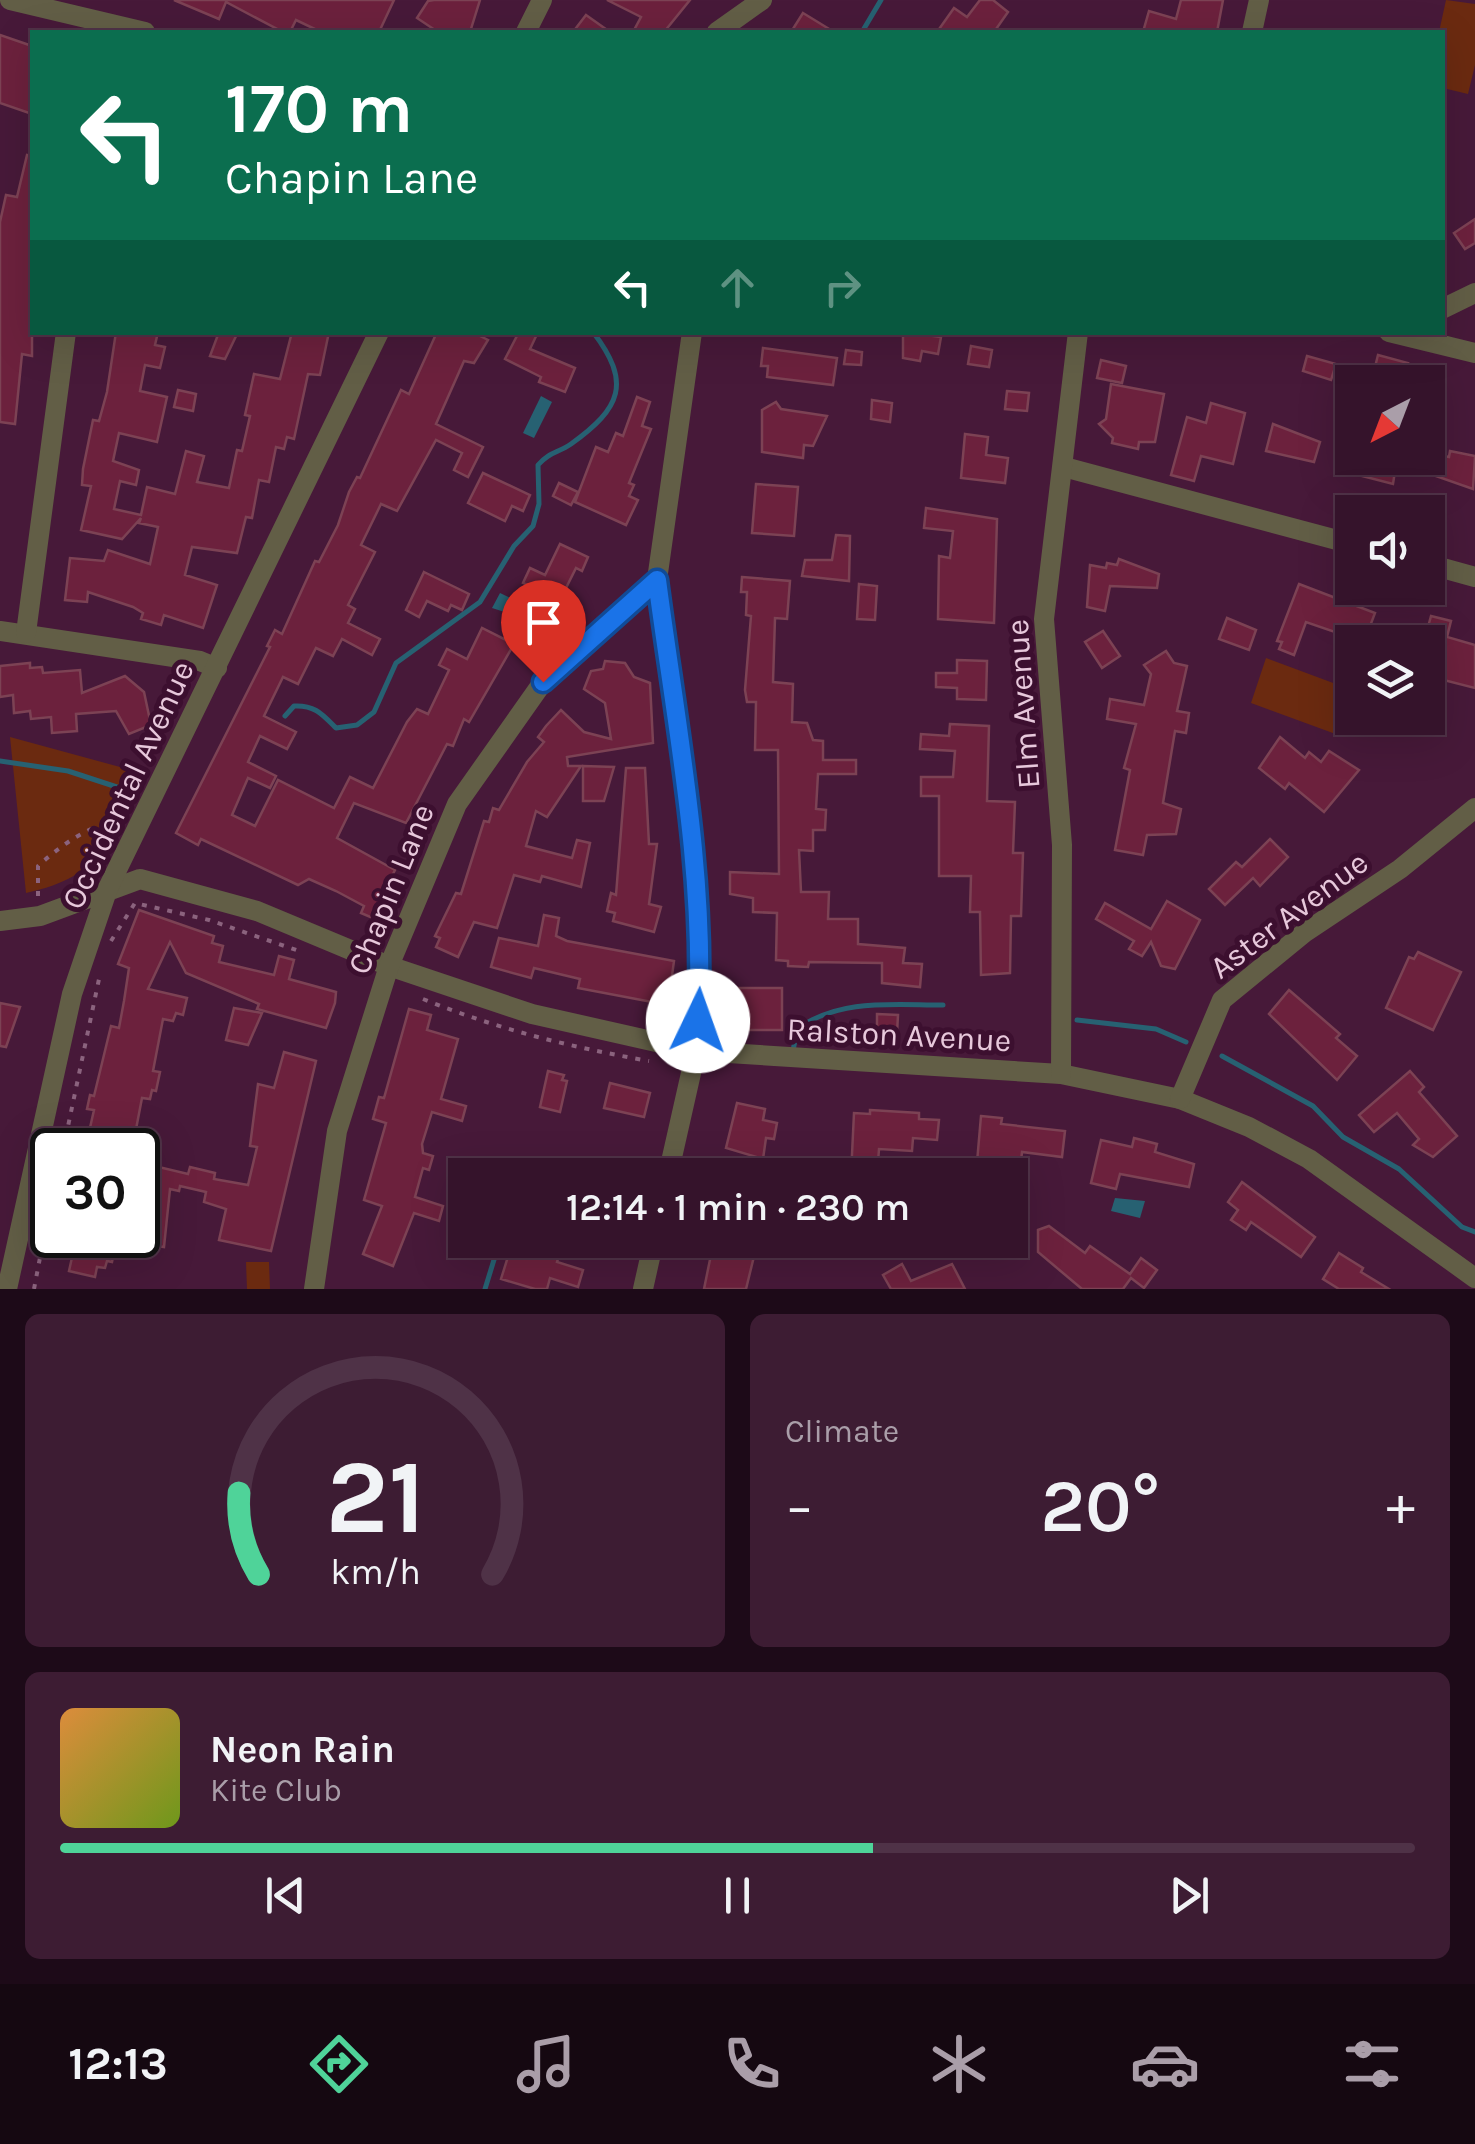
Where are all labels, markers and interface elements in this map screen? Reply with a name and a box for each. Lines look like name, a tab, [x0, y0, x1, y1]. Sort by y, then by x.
text: 170 m	[225, 68, 413, 150]
icon: left	[60, 70, 190, 200]
text: Chapin Lane	[225, 152, 478, 204]
icon: left	[605, 260, 660, 315]
icon: ahead	[710, 260, 765, 315]
icon: right	[815, 260, 870, 315]
north arrow	[1335, 365, 1445, 475]
map controls	[1335, 365, 1445, 735]
button: sound	[1335, 495, 1445, 605]
pin	[501, 580, 586, 683]
icon: arrive	[516, 595, 571, 650]
street label: Elm Avenue	[999, 618, 1047, 790]
button: layers	[1335, 625, 1445, 735]
street label: Occidental Avenue	[54, 655, 202, 915]
street label: Chapin Lane	[340, 799, 442, 979]
street label: Aster Avenue	[1203, 844, 1375, 986]
position arrow	[646, 969, 750, 1073]
street label: Ralston Avenue	[786, 1011, 1012, 1059]
speed limit sign: 30	[30, 1128, 160, 1258]
text: 12:14 · 1 min · 230 m	[566, 1185, 910, 1230]
text: Climate	[785, 1413, 899, 1450]
text: 21	[325, 1437, 425, 1558]
text: 20°	[1040, 1462, 1160, 1550]
text: −	[785, 1474, 814, 1538]
text: +	[1386, 1474, 1415, 1538]
text: km/h	[330, 1551, 420, 1593]
text: Neon Rain	[210, 1727, 395, 1772]
text: Kite Club	[210, 1772, 342, 1809]
icon: previous	[258, 1868, 313, 1923]
icon: pause	[710, 1868, 765, 1923]
icon: next	[1162, 1868, 1217, 1923]
icon: directions	[304, 2029, 374, 2099]
icon: music	[511, 2029, 581, 2099]
icon: phone	[717, 2029, 787, 2099]
icon: climate	[924, 2029, 994, 2099]
icon: car	[1130, 2029, 1200, 2099]
icon: filters	[1337, 2029, 1407, 2099]
text: 12:13	[68, 2038, 168, 2090]

